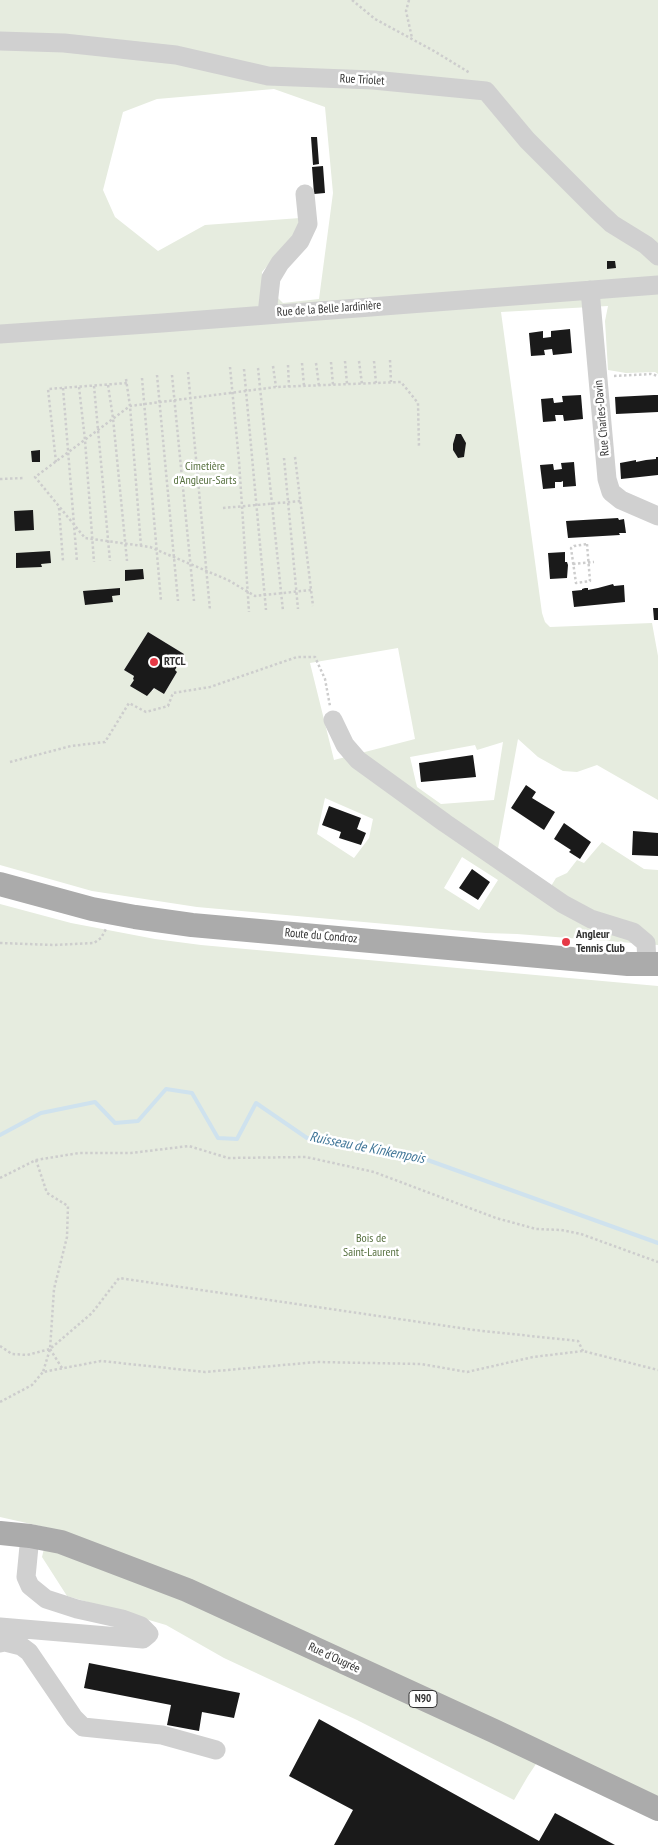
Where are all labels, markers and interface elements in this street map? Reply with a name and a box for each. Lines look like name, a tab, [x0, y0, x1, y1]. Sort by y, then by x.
street label: Rue Triolet	[339, 72, 385, 88]
street label: Rue de la Belle Jardinière	[276, 298, 382, 320]
street label: Rue Charles-Davin	[592, 379, 612, 457]
park label: Cimetière d'Angleur-Sarts	[174, 460, 236, 488]
place label: RTCL	[164, 655, 185, 669]
marker: RTCL	[148, 656, 160, 668]
street label: Route du Condroz	[284, 926, 358, 946]
place label: Angleur Tennis Club	[576, 928, 625, 956]
marker: Angleur Tennis Club	[560, 936, 572, 948]
water label: Ruisseau de Kinkempois	[308, 1129, 426, 1167]
park label: Bois de Saint-Laurent	[343, 1232, 399, 1260]
street label: Rue d'Ougrée	[306, 1640, 362, 1676]
road number: N90	[409, 1690, 437, 1708]

